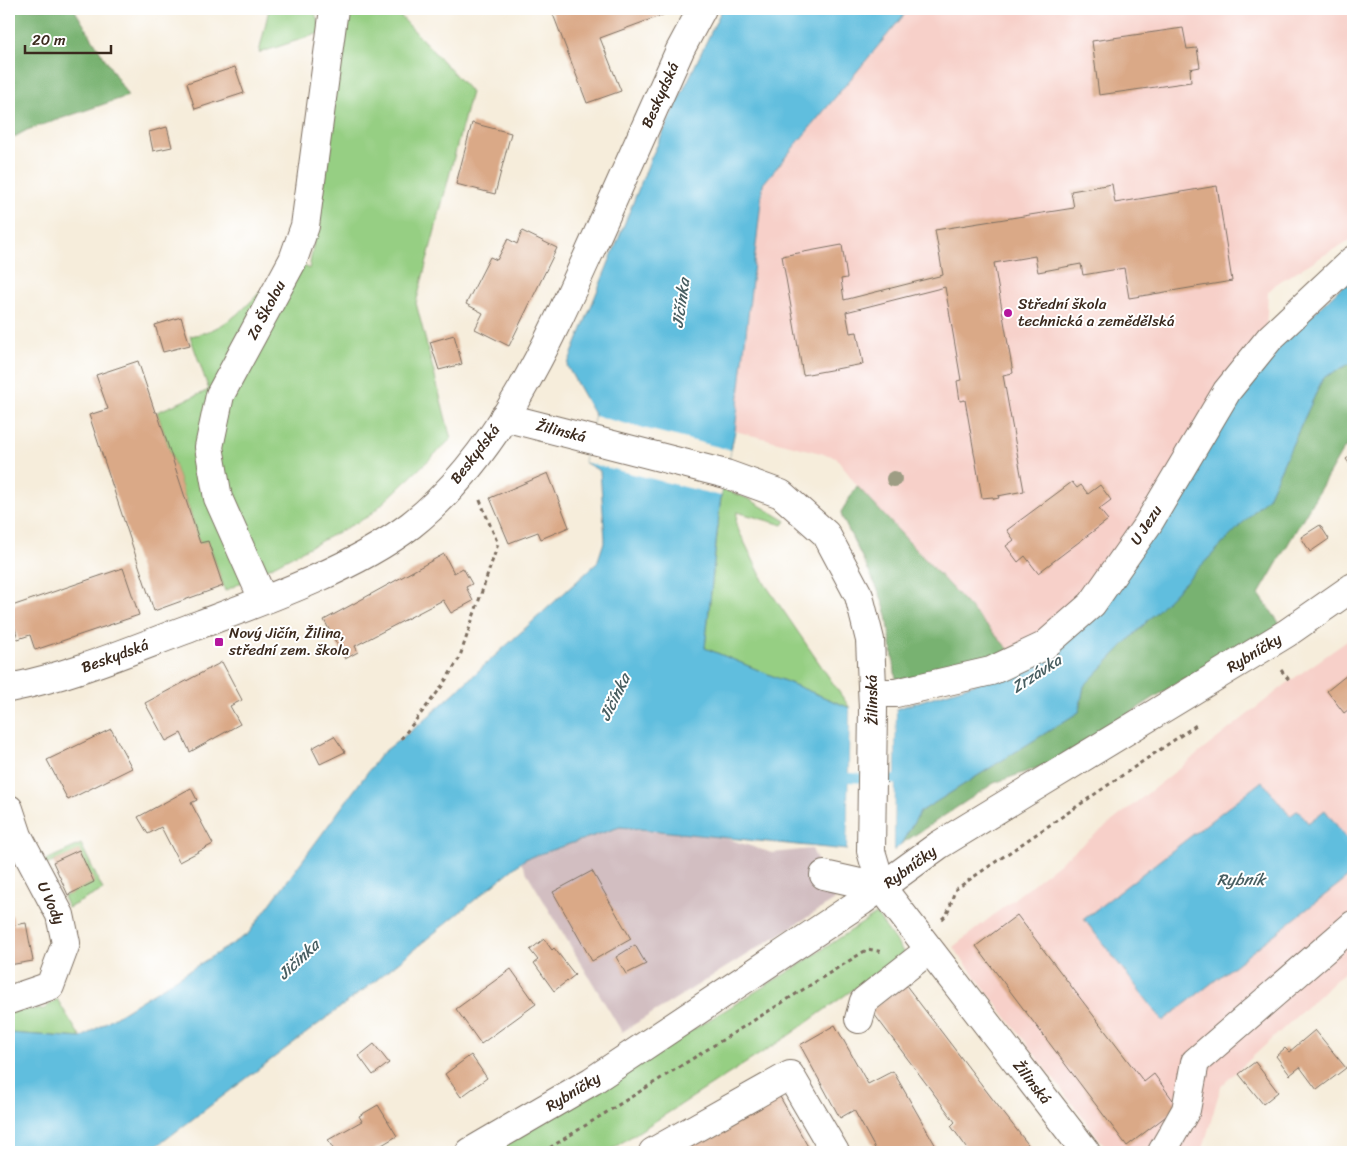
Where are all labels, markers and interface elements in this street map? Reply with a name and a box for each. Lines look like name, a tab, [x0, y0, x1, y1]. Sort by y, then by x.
scale bar	[25, 22, 111, 54]
text: 20 m	[32, 27, 66, 53]
street label: Beskydská	[634, 57, 686, 132]
street label: Za Školou	[239, 275, 293, 345]
water label: Jičínka	[663, 275, 699, 330]
place label: Střední škola technická a zemědělská	[1018, 291, 1175, 334]
marker: Střední škola technická a zemědělská	[1002, 307, 1014, 319]
street label: Žilinská	[533, 412, 589, 450]
street label: Beskydská	[443, 418, 507, 490]
street label: U Jezu	[1123, 500, 1169, 550]
place label: Nový Jičín, Žilina, střední zem. škola	[228, 620, 350, 663]
street label: Rybníčky	[1221, 626, 1287, 680]
street label: Beskydská	[78, 632, 153, 680]
marker: Nový Jičín, Žilina, střední zem. škola	[213, 636, 225, 648]
water label: Zrzávka	[1005, 645, 1069, 701]
water label: Jičínka	[591, 667, 639, 726]
street label: Žilinská	[859, 674, 885, 725]
street label: Rybníčky	[878, 839, 942, 895]
water label: Rybník	[1217, 865, 1268, 894]
street label: U Vody	[30, 877, 72, 929]
water label: Jičínka	[270, 931, 328, 987]
street label: Žilinská	[1006, 1054, 1058, 1110]
street label: Rybníčky	[540, 1065, 606, 1119]

